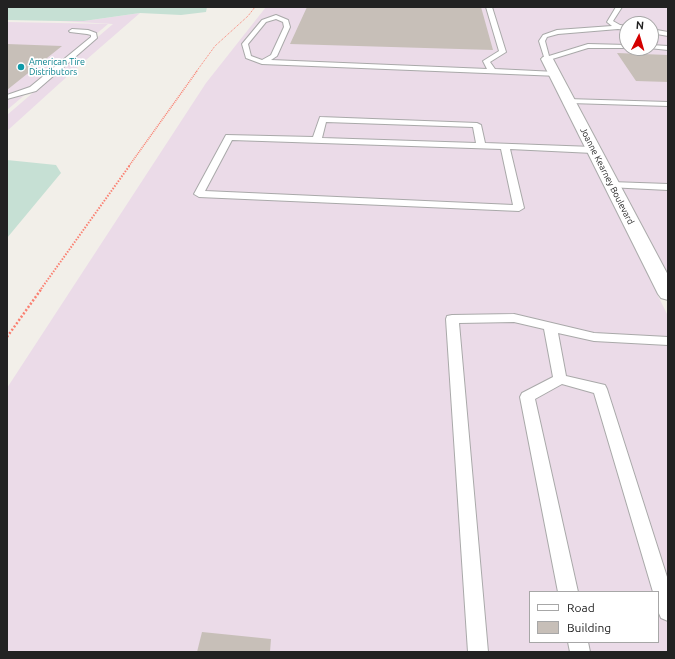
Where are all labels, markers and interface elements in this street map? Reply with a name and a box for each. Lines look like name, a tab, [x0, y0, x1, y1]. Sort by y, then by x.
north arrow	[619, 16, 659, 56]
text: N	[635, 19, 645, 31]
place label: American Tire Distributors	[29, 57, 85, 78]
marker: American Tire Distributors	[16, 62, 26, 72]
street label: Joanne Kearney Boulevard	[578, 126, 636, 226]
legend	[529, 591, 659, 643]
text: Road	[567, 601, 595, 614]
text: Building	[567, 621, 611, 634]

